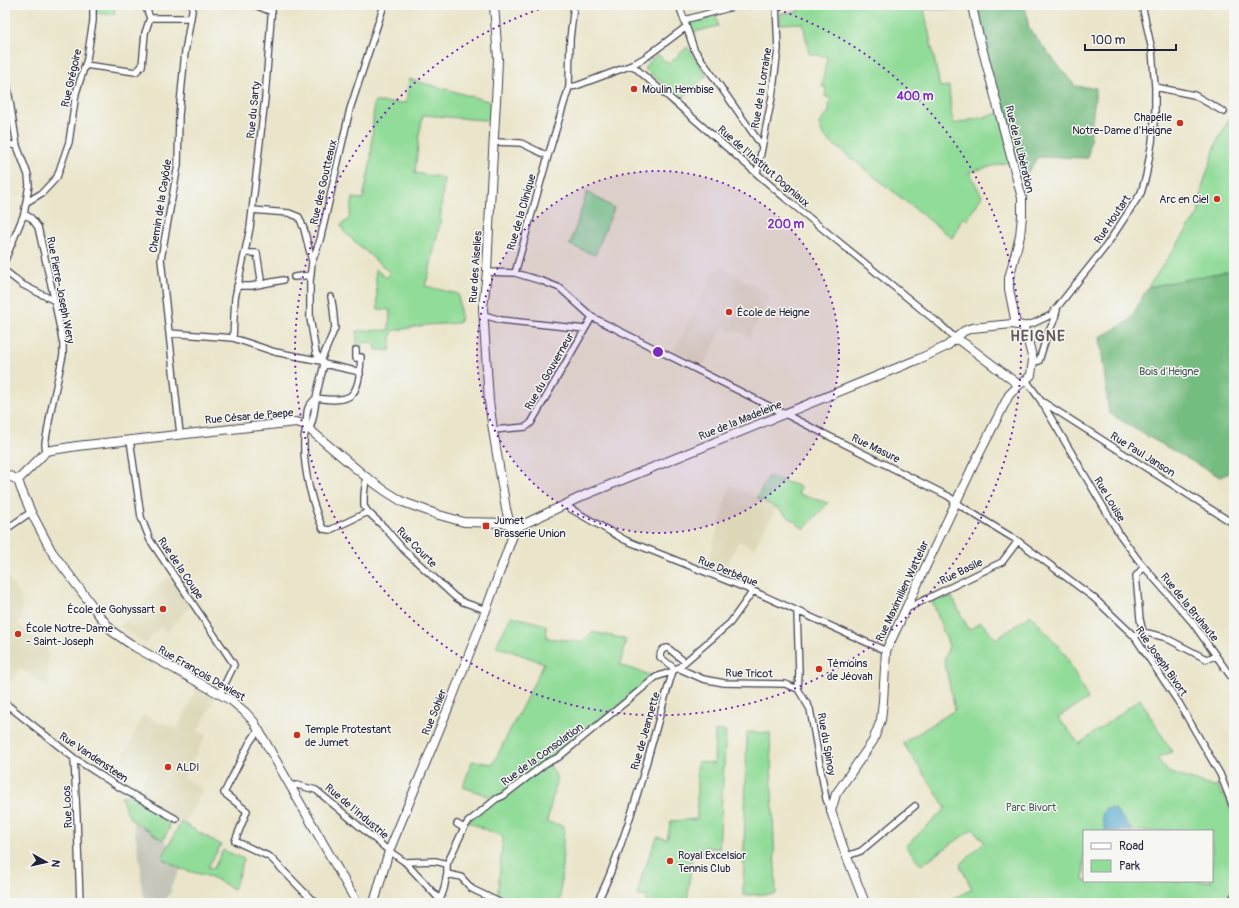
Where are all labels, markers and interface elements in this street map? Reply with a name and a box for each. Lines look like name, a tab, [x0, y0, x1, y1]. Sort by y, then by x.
scale bar	[1085, 26, 1176, 52]
text: 100 m	[1091, 33, 1126, 48]
street label: Rue de la Lorraine	[749, 46, 774, 129]
street label: Rue Grégoire	[58, 47, 85, 108]
street label: Rue du Sarty	[244, 80, 263, 139]
place label: Moulin Hembise	[642, 83, 714, 96]
marker: Moulin Hembise	[629, 84, 639, 94]
text: 400 m	[896, 89, 934, 104]
street label: Rue de la Libération	[1002, 104, 1037, 194]
place label: Chapelle Notre-Dame d'Heigne	[1072, 111, 1173, 137]
marker: Chapelle Notre-Dame d'Heigne	[1175, 118, 1185, 128]
street label: Rue de l'Institut Dogniaux	[715, 123, 812, 210]
street label: Rue des Goutteaux	[307, 138, 340, 226]
street label: Chemin de la Cayôde	[147, 158, 174, 254]
street label: Rue de la Clinique	[504, 172, 539, 252]
street label: Rue Houtart	[1091, 192, 1134, 246]
place label: Arc en Ciel	[1159, 193, 1209, 206]
marker: Arc en Ciel	[1212, 194, 1222, 204]
text: 200 m	[768, 217, 805, 232]
street label: Rue des Aiselies	[466, 230, 485, 304]
street label: Rue Pierre-Joseph Wery	[44, 236, 77, 345]
place label: École de Heigne	[737, 306, 810, 319]
marker: École de Heigne	[724, 307, 734, 317]
district label: HEIGNE	[1010, 327, 1066, 346]
street label: Rue du Gouverneur	[522, 330, 577, 412]
centre of rings	[651, 345, 665, 359]
park label: Bois d'Heigne	[1139, 365, 1200, 378]
street label: Rue de la Madeleine	[697, 398, 784, 443]
street label: Rue César de Paepe	[204, 406, 294, 427]
street label: Rue Paul Janson	[1108, 429, 1177, 479]
street label: Rue Masure	[850, 431, 903, 466]
street label: Rue Louise	[1091, 475, 1128, 524]
place label: Jumet Brasserie Union	[494, 514, 566, 540]
marker: Jumet Brasserie Union	[481, 521, 491, 531]
street label: Rue Courte	[394, 524, 440, 571]
street label: Rue de la Coupe	[155, 535, 206, 602]
street label: Rue Maximilien Wattelar	[873, 538, 932, 644]
street label: Rue Derbèque	[696, 554, 760, 590]
street label: Rue Basile	[938, 555, 985, 587]
street label: Rue de la Bruhaute	[1158, 570, 1222, 645]
place label: École de Gohyssart	[67, 603, 156, 616]
marker: École de Gohyssart	[158, 604, 168, 614]
place label: École Notre-Dame - Saint-Joseph	[26, 622, 113, 648]
street label: Rue Joseph Bivort	[1133, 624, 1191, 699]
marker: École Notre-Dame - Saint-Joseph	[13, 629, 23, 639]
street label: Rue François Dewiest	[156, 643, 248, 704]
place label: Témoins de Jéovah	[827, 657, 873, 683]
marker: Témoins de Jéovah	[814, 664, 824, 674]
street label: Rue Tricot	[725, 667, 773, 680]
street label: Rue Sohier	[419, 687, 450, 737]
street label: Rue de Jeannette	[628, 690, 663, 772]
street label: Rue du Spinoy	[815, 712, 838, 777]
street label: Rue de la Consolation	[499, 720, 586, 789]
place label: Temple Protestant de Jumet	[305, 723, 392, 749]
street label: Rue Vandensteen	[57, 730, 131, 785]
marker: Temple Protestant de Jumet	[292, 730, 302, 740]
place label: ALDI	[176, 761, 199, 774]
marker: ALDI	[163, 762, 173, 772]
street label: Rue de l'Industrie	[322, 781, 391, 842]
street label: Rue Loos	[60, 785, 75, 829]
park label: Parc Bivort	[1006, 801, 1057, 814]
legend	[1083, 830, 1213, 882]
text: Road	[1119, 839, 1144, 854]
north arrow	[26, 842, 66, 882]
place label: Royal Excelsior Tennis Club	[678, 849, 746, 875]
marker: Royal Excelsior Tennis Club	[665, 856, 675, 866]
text: N	[48, 859, 62, 868]
text: Park	[1119, 859, 1140, 874]

